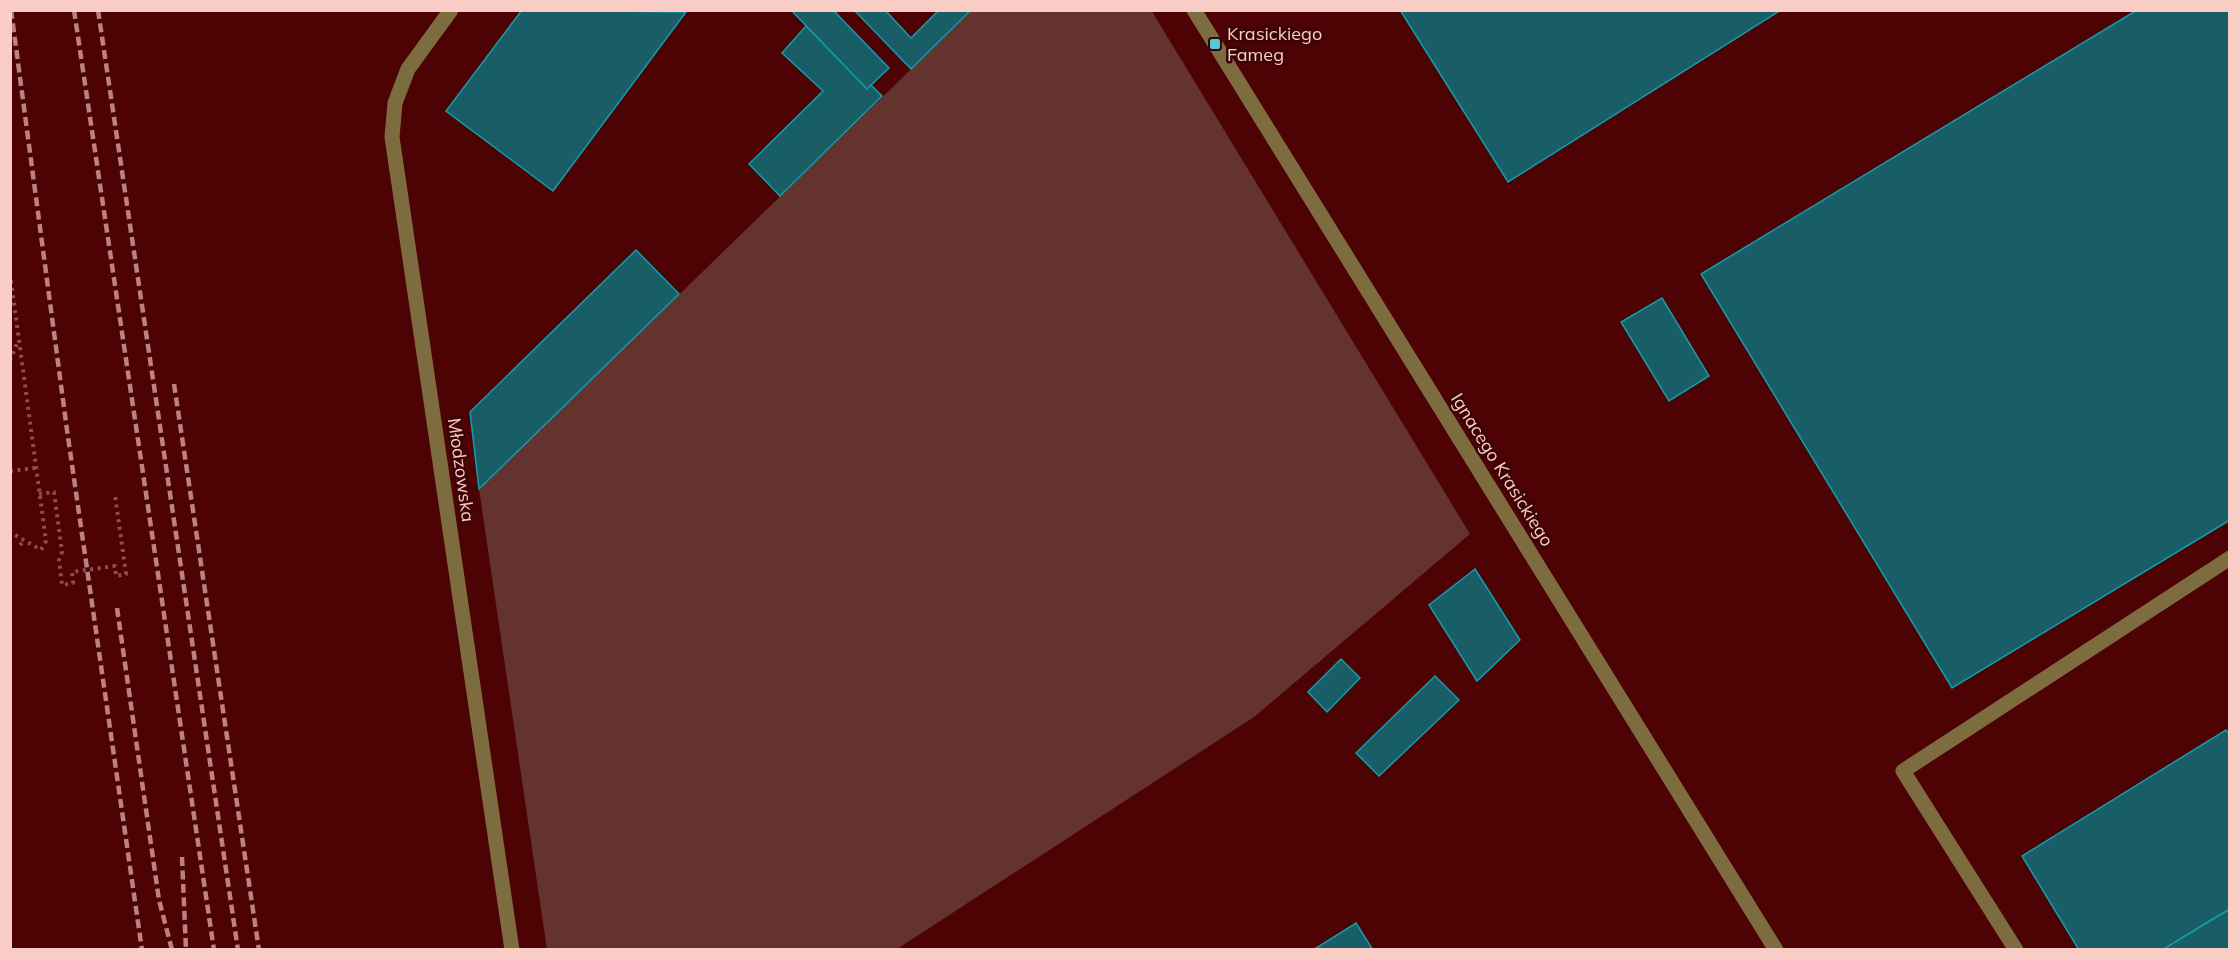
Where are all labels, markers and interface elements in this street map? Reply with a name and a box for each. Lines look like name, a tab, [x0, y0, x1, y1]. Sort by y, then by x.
place label: Krasickiego Fameg	[1227, 22, 1322, 66]
marker: Krasickiego Fameg	[1208, 37, 1222, 51]
street label: Ignacego Krasickiego	[1446, 389, 1559, 551]
street label: Młodzowska	[443, 417, 480, 523]

